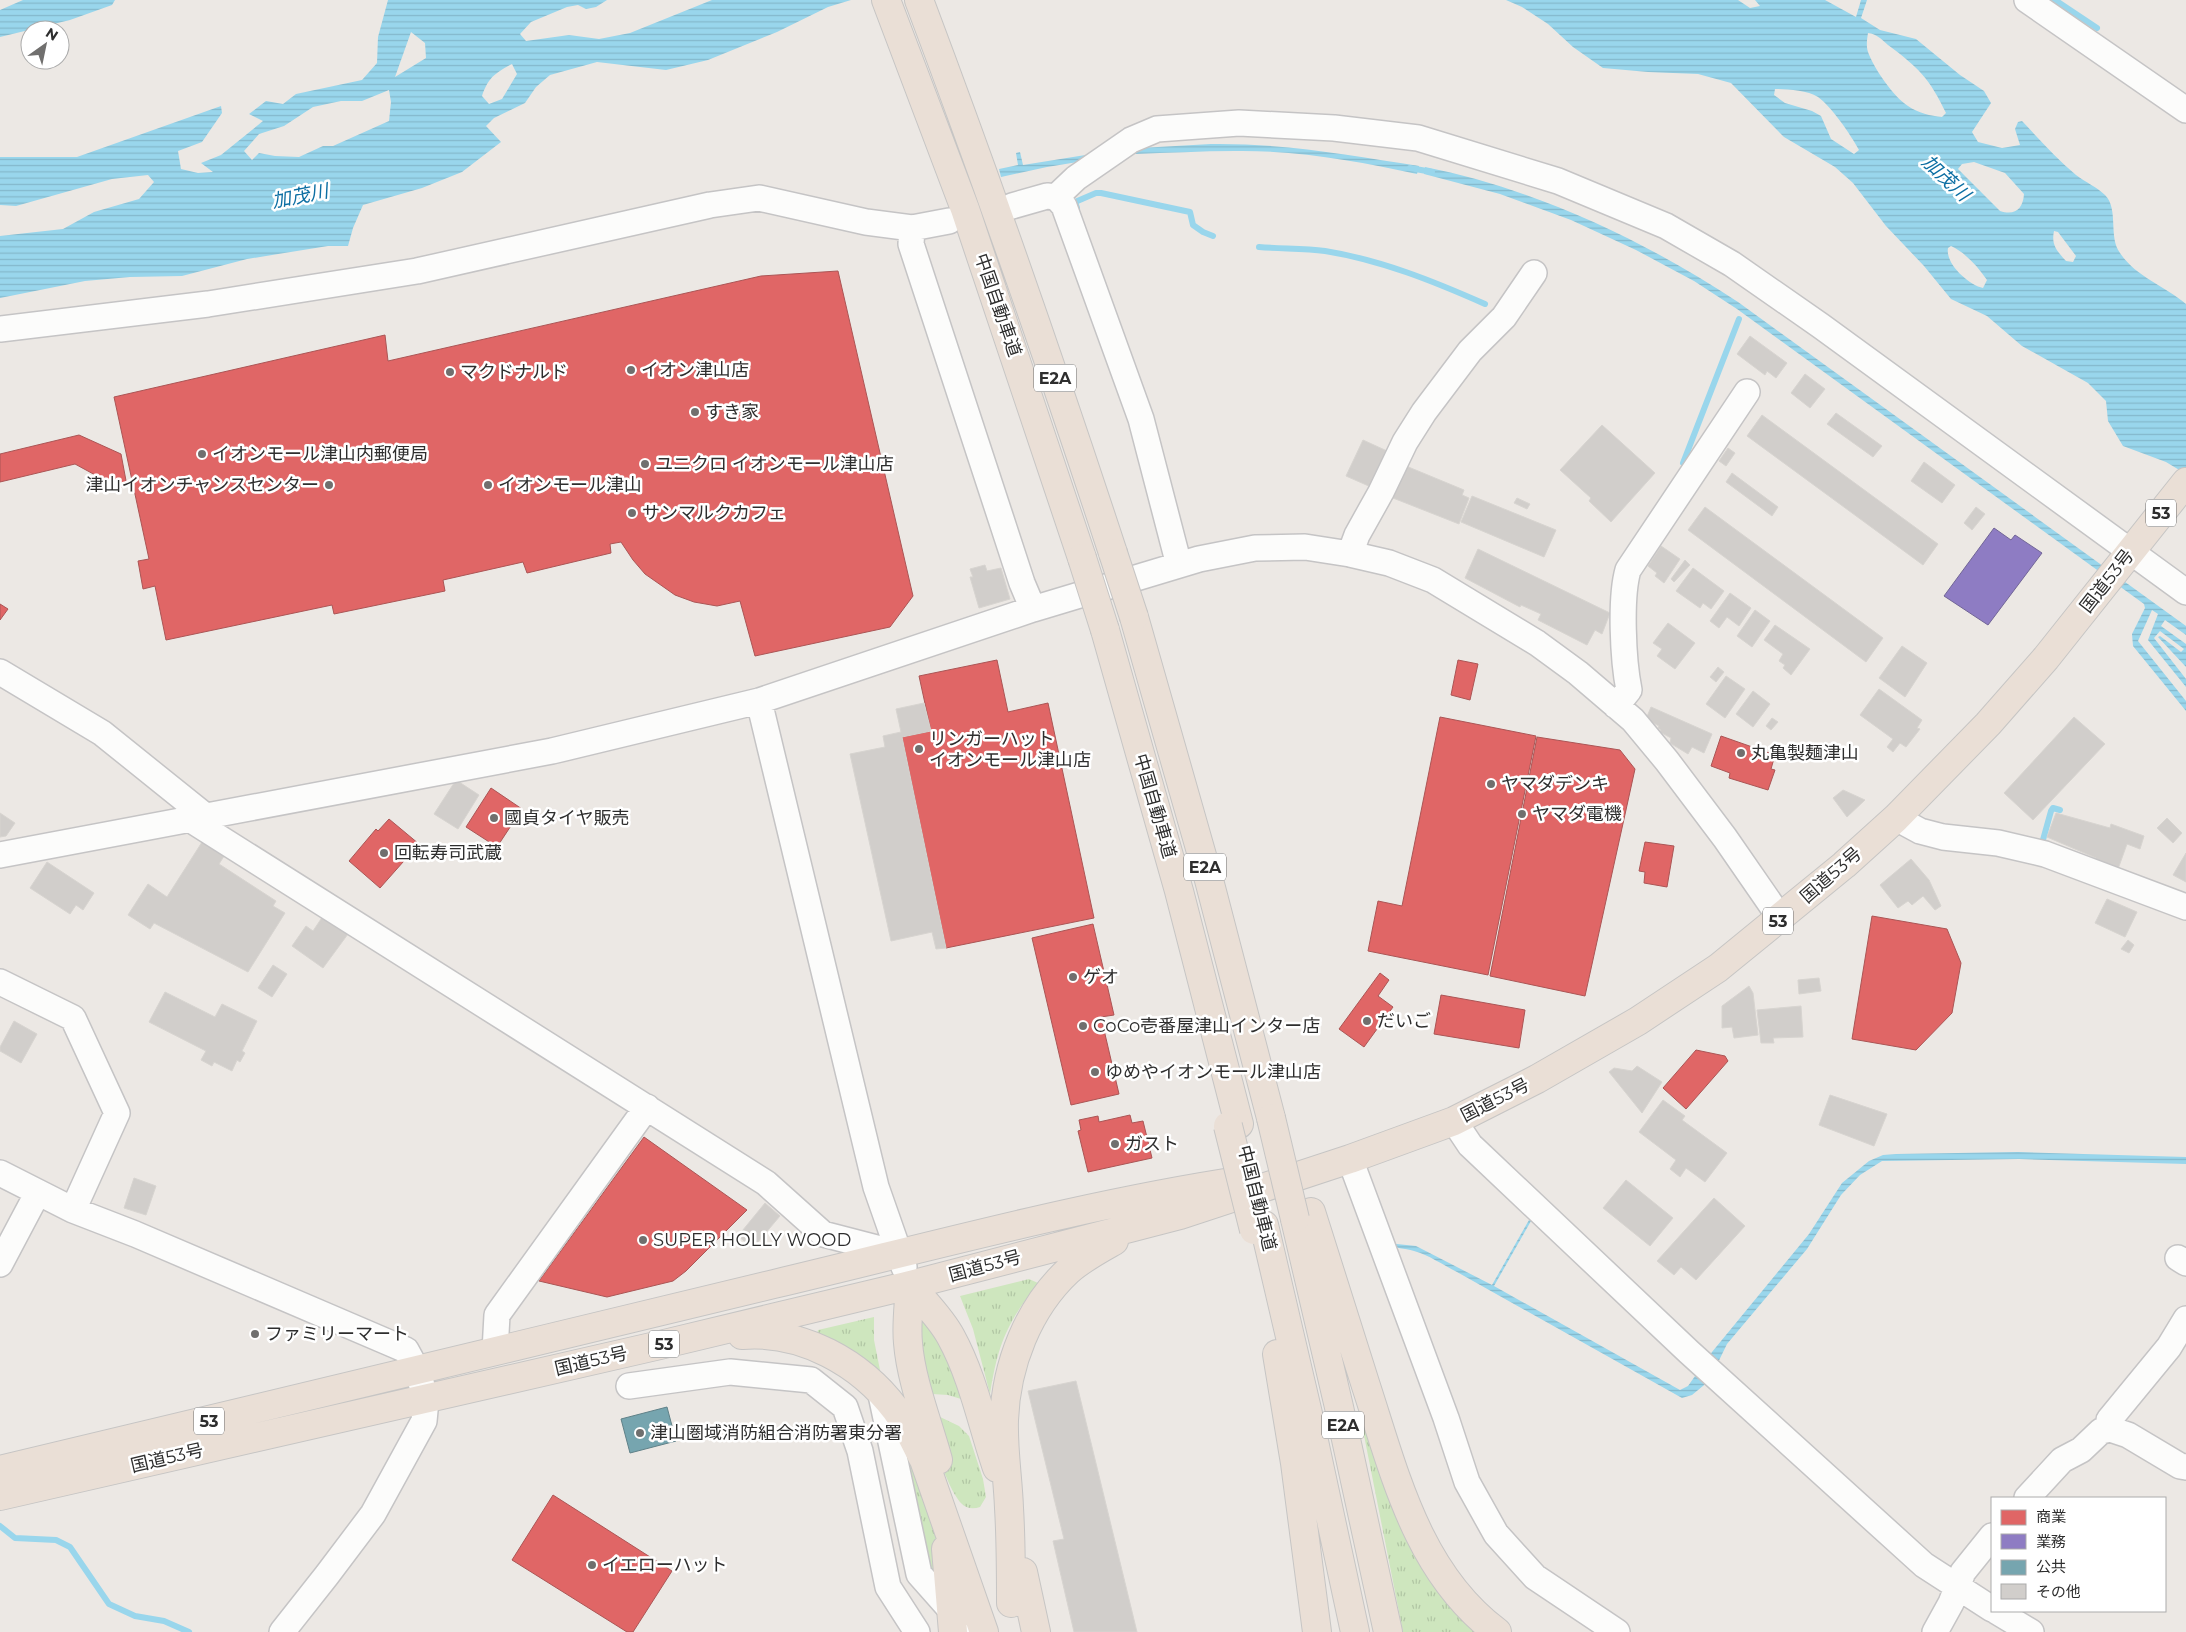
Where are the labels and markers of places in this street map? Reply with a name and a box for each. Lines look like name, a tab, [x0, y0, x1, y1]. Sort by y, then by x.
place label: イオン津山店	[641, 359, 749, 381]
place label: マクドナルド	[460, 361, 568, 383]
marker: イオン津山店	[625, 364, 637, 376]
marker: マクドナルド	[444, 366, 456, 378]
place label: すき家	[705, 401, 759, 423]
marker: すき家	[689, 406, 701, 418]
place label: イオンモール津山内郵便局	[212, 443, 428, 465]
marker: イオンモール津山内郵便局	[196, 448, 208, 460]
place label: ユニクロ イオンモール津山店	[655, 453, 894, 475]
marker: ユニクロ イオンモール津山店	[639, 458, 651, 470]
place label: 津山イオンチャンスセンター	[86, 474, 319, 496]
place label: イオンモール津山	[498, 474, 642, 496]
marker: 津山イオンチャンスセンター	[323, 479, 335, 491]
marker: イオンモール津山	[482, 479, 494, 491]
place label: サンマルクカフェ	[642, 502, 786, 524]
marker: サンマルクカフェ	[626, 507, 638, 519]
place label: リンガーハット イオンモール津山店	[929, 728, 1091, 771]
place label: 丸亀製麺津山	[1751, 742, 1859, 764]
marker: リンガーハット イオンモール津山店	[913, 743, 925, 755]
marker: 丸亀製麺津山	[1735, 747, 1747, 759]
place label: ヤマダデンキ	[1501, 773, 1609, 795]
marker: ヤマダデンキ	[1485, 778, 1497, 790]
place label: ヤマダ電機	[1532, 803, 1622, 825]
place label: 國貞タイヤ販売	[504, 807, 629, 829]
marker: ヤマダ電機	[1516, 808, 1528, 820]
marker: 國貞タイヤ販売	[488, 812, 500, 824]
place label: 回転寿司武蔵	[394, 842, 502, 864]
marker: 回転寿司武蔵	[378, 847, 390, 859]
place label: ゲオ	[1083, 966, 1119, 988]
marker: ゲオ	[1067, 971, 1079, 983]
place label: だいご	[1377, 1010, 1431, 1032]
place label: CoCo壱番屋津山インター店	[1093, 1015, 1320, 1037]
marker: だいご	[1361, 1015, 1373, 1027]
marker: CoCo壱番屋津山インター店	[1077, 1020, 1089, 1032]
place label: ゆめやイオンモール津山店	[1105, 1061, 1321, 1083]
marker: ゆめやイオンモール津山店	[1089, 1066, 1101, 1078]
place label: ガスト	[1125, 1133, 1179, 1155]
marker: ガスト	[1109, 1138, 1121, 1150]
place label: SUPER HOLLY WOOD	[653, 1229, 851, 1251]
marker: SUPER HOLLY WOOD	[637, 1234, 649, 1246]
place label: ファミリーマート	[265, 1323, 409, 1345]
marker: ファミリーマート	[249, 1328, 261, 1340]
place label: 津山圏域消防組合消防署東分署	[650, 1422, 902, 1444]
marker: 津山圏域消防組合消防署東分署	[634, 1427, 646, 1439]
place label: イエローハット	[602, 1554, 727, 1576]
marker: イエローハット	[586, 1559, 598, 1571]

